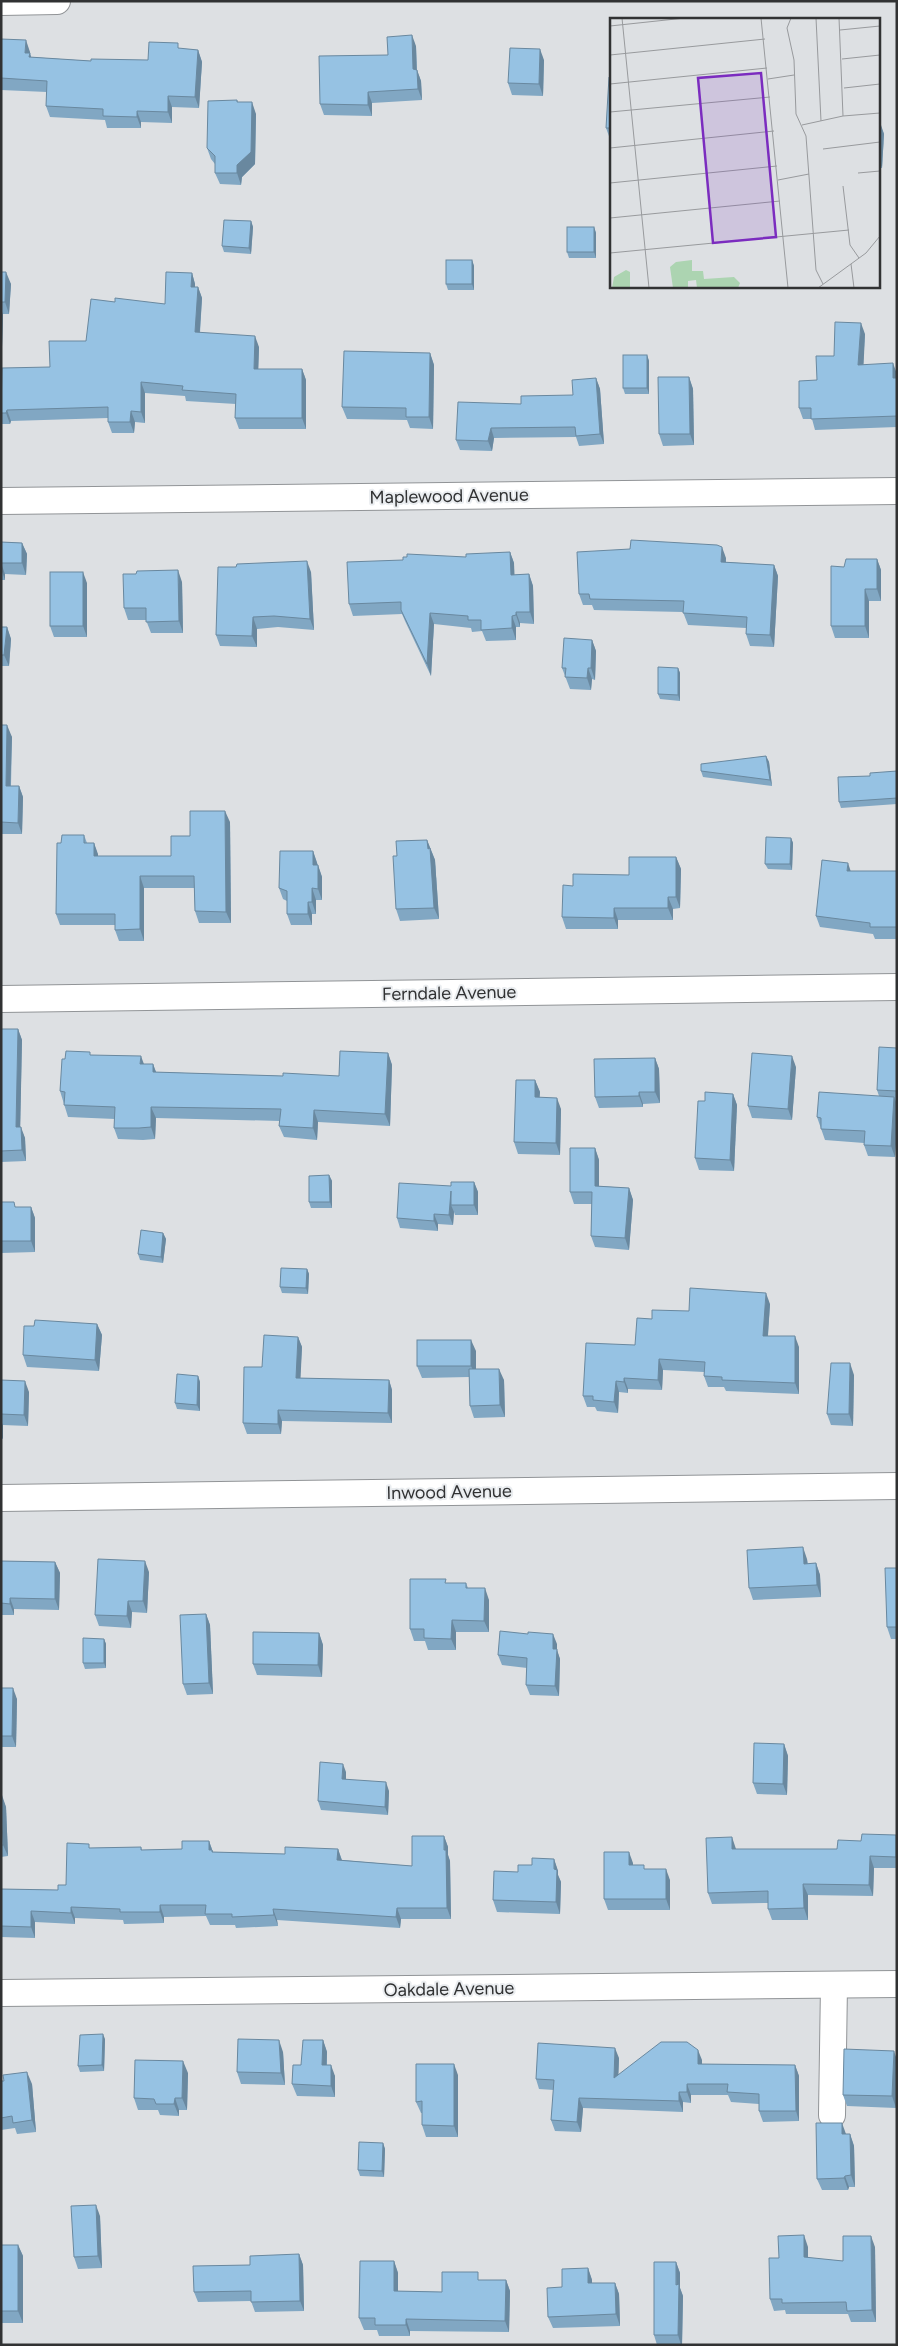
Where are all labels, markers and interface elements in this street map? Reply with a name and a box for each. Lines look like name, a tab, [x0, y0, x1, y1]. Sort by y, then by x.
inset map	[610, 18, 880, 288]
street label: Maplewood Avenue	[369, 484, 529, 508]
street label: Ferndale Avenue	[382, 981, 517, 1005]
street label: Inwood Avenue	[386, 1480, 512, 1504]
street label: Oakdale Avenue	[384, 1977, 515, 2001]

